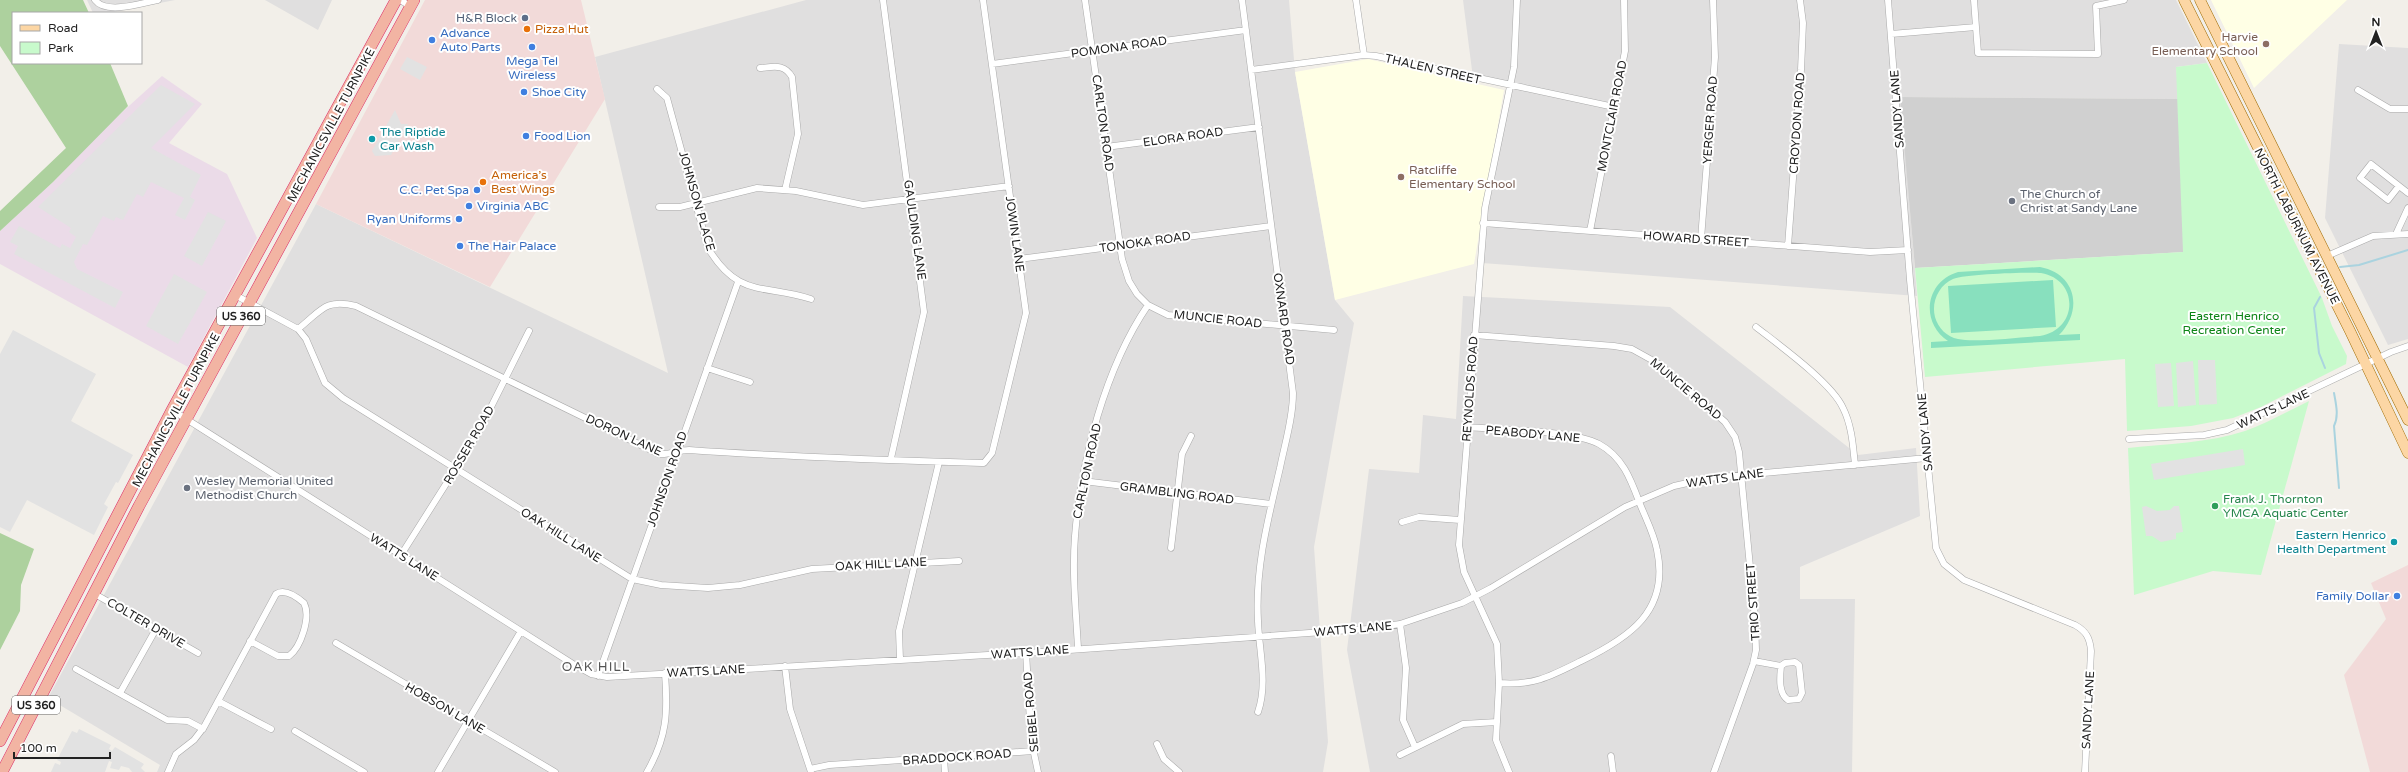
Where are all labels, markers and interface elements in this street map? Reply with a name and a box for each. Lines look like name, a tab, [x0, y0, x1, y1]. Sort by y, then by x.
place label: H&R Block	[456, 11, 517, 25]
legend	[12, 12, 142, 64]
north arrow	[2356, 12, 2396, 52]
marker: H&R Block	[520, 13, 530, 23]
text: N	[2372, 16, 2380, 29]
text: Road	[48, 21, 78, 35]
place label: Pizza Hut	[535, 22, 589, 36]
marker: Pizza Hut	[522, 24, 532, 34]
place label: Advance Auto Parts	[440, 26, 501, 54]
place label: Harvie Elementary School	[2151, 30, 2258, 58]
street label: POMONA ROAD	[1070, 33, 1168, 61]
marker: Advance Auto Parts	[427, 35, 437, 45]
marker: Harvie Elementary School	[2261, 39, 2271, 49]
text: Park	[48, 41, 74, 55]
marker: Mega Tel Wireless	[527, 42, 537, 52]
street label: MECHANICSVILLE TURNPIKE	[284, 45, 378, 204]
street label: THALEN STREET	[1384, 51, 1483, 87]
place label: Mega Tel Wireless	[506, 54, 558, 82]
street label: MONTCLAIR ROAD	[1594, 59, 1630, 173]
street label: SANDY LANE	[1887, 69, 1907, 149]
street label: CROYDON ROAD	[1786, 72, 1808, 174]
street label: CARLTON ROAD	[1089, 74, 1117, 172]
street label: YERGER ROAD	[1700, 75, 1720, 165]
place label: Shoe City	[532, 85, 587, 99]
marker: Shoe City	[519, 87, 529, 97]
street label: ELORA ROAD	[1142, 124, 1224, 150]
place label: The Riptide Car Wash	[380, 125, 446, 153]
place label: Food Lion	[534, 129, 591, 143]
marker: Food Lion	[521, 131, 531, 141]
marker: The Riptide Car Wash	[367, 134, 377, 144]
street label: NORTH LABURNUM AVENUE	[2251, 146, 2343, 307]
street label: JOHNSON PLACE	[676, 149, 718, 253]
place label: Ratcliffe Elementary School	[1409, 163, 1516, 191]
place label: America’s Best Wings	[491, 168, 555, 196]
marker: Ratcliffe Elementary School	[1396, 172, 1406, 182]
marker: America’s Best Wings	[478, 177, 488, 187]
street label: GAULDING LANE	[901, 179, 929, 281]
place label: C.C. Pet Spa	[399, 183, 469, 197]
marker: C.C. Pet Spa	[472, 185, 482, 195]
place label: The Church of Christ at Sandy Lane	[2020, 187, 2137, 215]
street label: JOWIN LANE	[1003, 195, 1027, 273]
marker: The Church of Christ at Sandy Lane	[2007, 196, 2017, 206]
place label: Virginia ABC	[477, 199, 549, 213]
marker: Virginia ABC	[464, 201, 474, 211]
place label: Ryan Uniforms	[367, 212, 451, 226]
marker: Ryan Uniforms	[454, 214, 464, 224]
street label: HOWARD STREET	[1643, 228, 1750, 250]
street label: TONOKA ROAD	[1098, 229, 1192, 255]
place label: The Hair Palace	[468, 239, 557, 253]
marker: The Hair Palace	[455, 241, 465, 251]
street label: OXNARD ROAD	[1271, 272, 1297, 366]
road number: US 360	[217, 307, 265, 325]
street label: MUNCIE ROAD	[1173, 307, 1263, 331]
park label: Eastern Henrico Recreation Center	[2183, 309, 2286, 337]
street label: MECHANICSVILLE TURNPIKE	[129, 330, 223, 489]
street label: REYNOLDS ROAD	[1459, 336, 1481, 442]
street label: MUNCIE ROAD	[1647, 355, 1725, 423]
street label: WATTS LANE	[2235, 386, 2312, 432]
street label: SANDY LANE	[1915, 392, 1935, 472]
street label: ROSSER ROAD	[441, 403, 497, 487]
street label: DORON LANE	[584, 411, 665, 459]
street label: CARLTON ROAD	[1070, 422, 1104, 520]
street label: PEABODY LANE	[1485, 423, 1581, 445]
street label: JOHNSON ROAD	[644, 429, 690, 529]
street label: WATTS LANE	[1685, 466, 1765, 490]
place label: Wesley Memorial United Methodist Church	[195, 474, 333, 502]
street label: GRAMBLING ROAD	[1119, 479, 1235, 507]
marker: Wesley Memorial United Methodist Church	[182, 483, 192, 493]
place label: Frank J. Thornton YMCA Aquatic Center	[2223, 492, 2348, 520]
marker: Frank J. Thornton YMCA Aquatic Center	[2210, 501, 2220, 511]
street label: OAK HILL LANE	[518, 505, 604, 565]
place label: Eastern Henrico Health Department	[2277, 528, 2386, 556]
street label: WATTS LANE	[367, 530, 441, 584]
marker: Eastern Henrico Health Department	[2389, 537, 2399, 547]
street label: OAK HILL LANE	[835, 555, 928, 573]
street label: TRIO STREET	[1743, 562, 1763, 641]
place label: Family Dollar	[2316, 589, 2389, 603]
marker: Family Dollar	[2392, 591, 2402, 601]
street label: COLTER DRIVE	[105, 595, 188, 651]
street label: WATTS LANE	[1313, 619, 1393, 639]
street label: WATTS LANE	[990, 642, 1070, 662]
district label: OAK HILL	[562, 659, 630, 675]
street label: WATTS LANE	[666, 662, 746, 680]
street label: SANDY LANE	[2079, 670, 2097, 749]
street label: SEIBEL ROAD	[1021, 671, 1041, 753]
street label: HOBSON LANE	[403, 679, 488, 737]
road number: US 360	[12, 696, 60, 714]
scale bar	[14, 734, 110, 760]
text: 100 m	[20, 741, 57, 755]
street label: BRADDOCK ROAD	[902, 746, 1012, 768]

